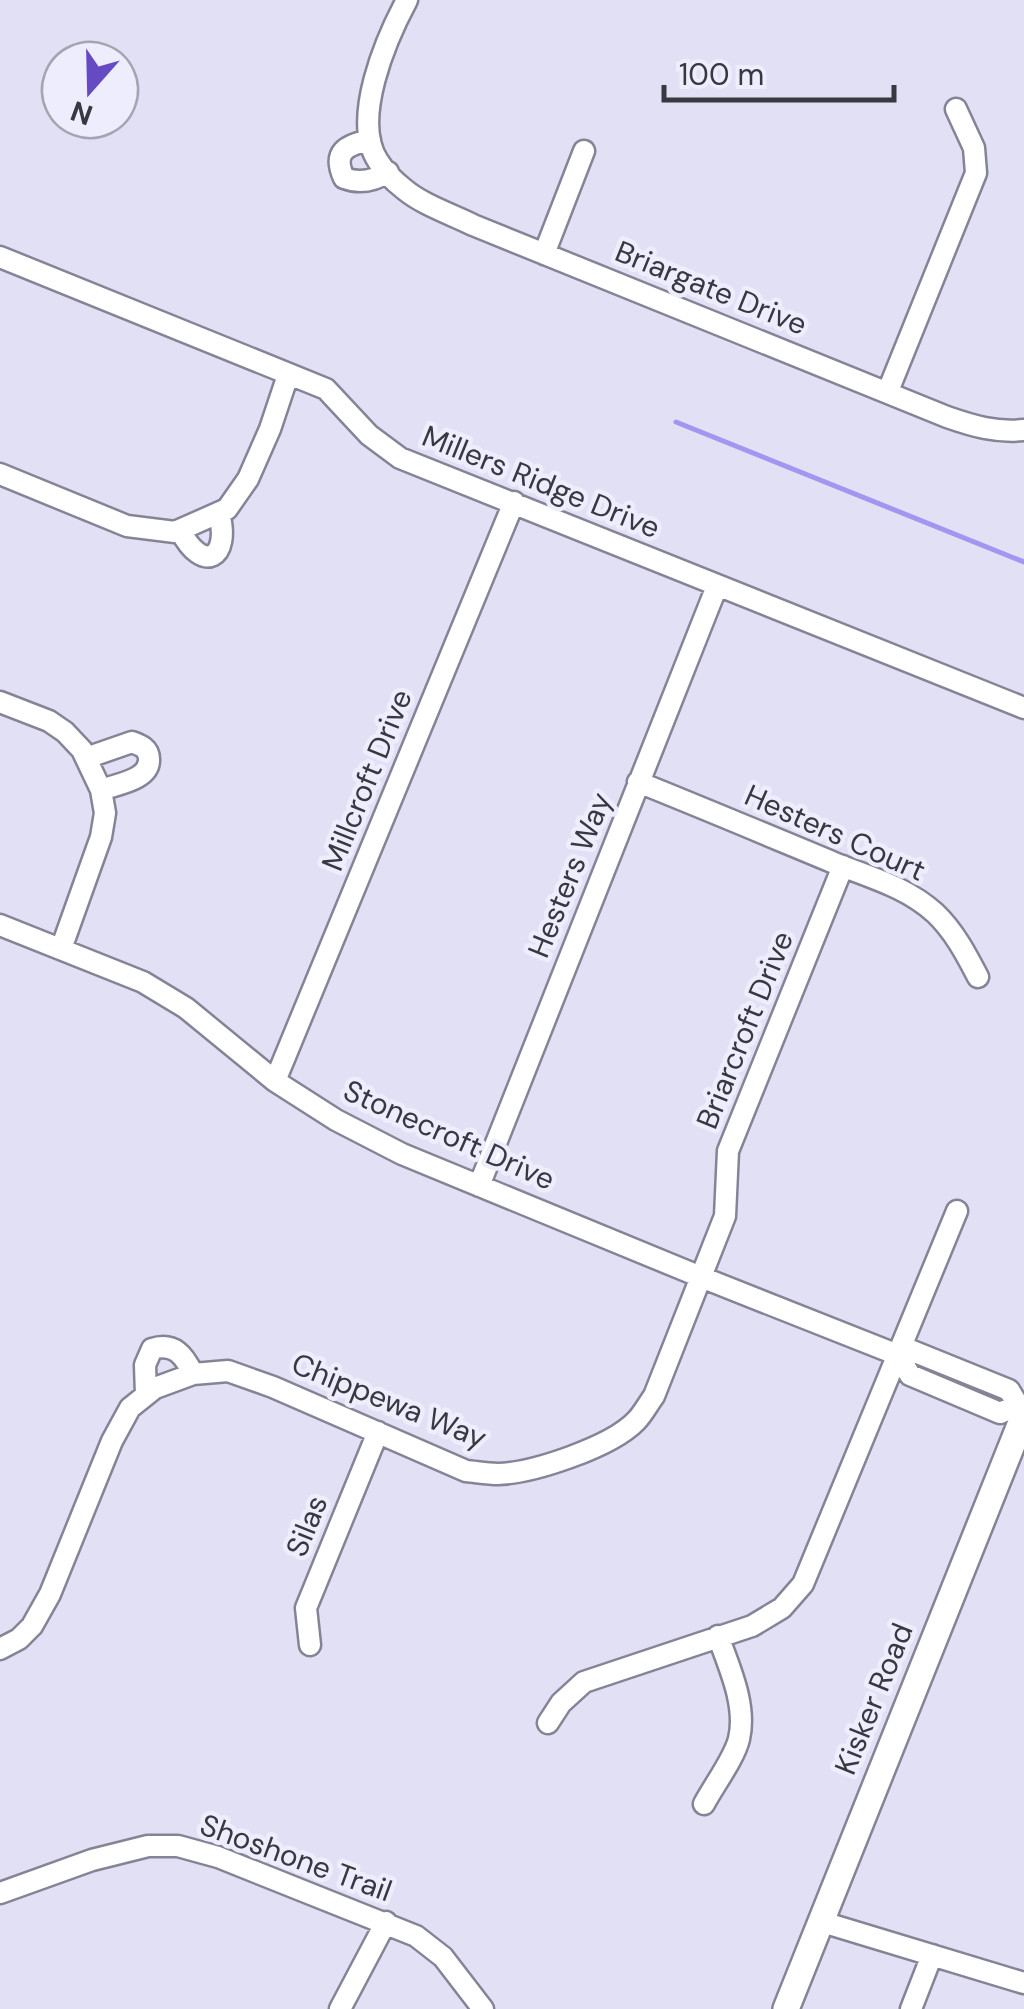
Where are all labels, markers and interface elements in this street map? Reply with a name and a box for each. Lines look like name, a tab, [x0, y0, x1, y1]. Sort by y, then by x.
north arrow	[40, 40, 140, 140]
scale bar	[664, 40, 894, 102]
text: 100 m	[679, 55, 764, 94]
text: N	[66, 92, 98, 134]
street label: Briargate Drive	[610, 231, 813, 344]
street label: Millers Ridge Drive	[417, 416, 666, 547]
street label: Millcroft Drive	[312, 683, 421, 876]
street label: Hesters Court	[739, 775, 932, 890]
street label: Hesters Way	[519, 786, 620, 963]
street label: Briarcroft Drive	[687, 925, 802, 1134]
street label: Stonecroft Drive	[337, 1071, 561, 1199]
street label: Chippewa Way	[286, 1344, 493, 1457]
street label: Silas	[277, 1489, 336, 1562]
street label: Kisker Road	[826, 1617, 922, 1780]
street label: Shoshone Trail	[195, 1805, 397, 1910]

